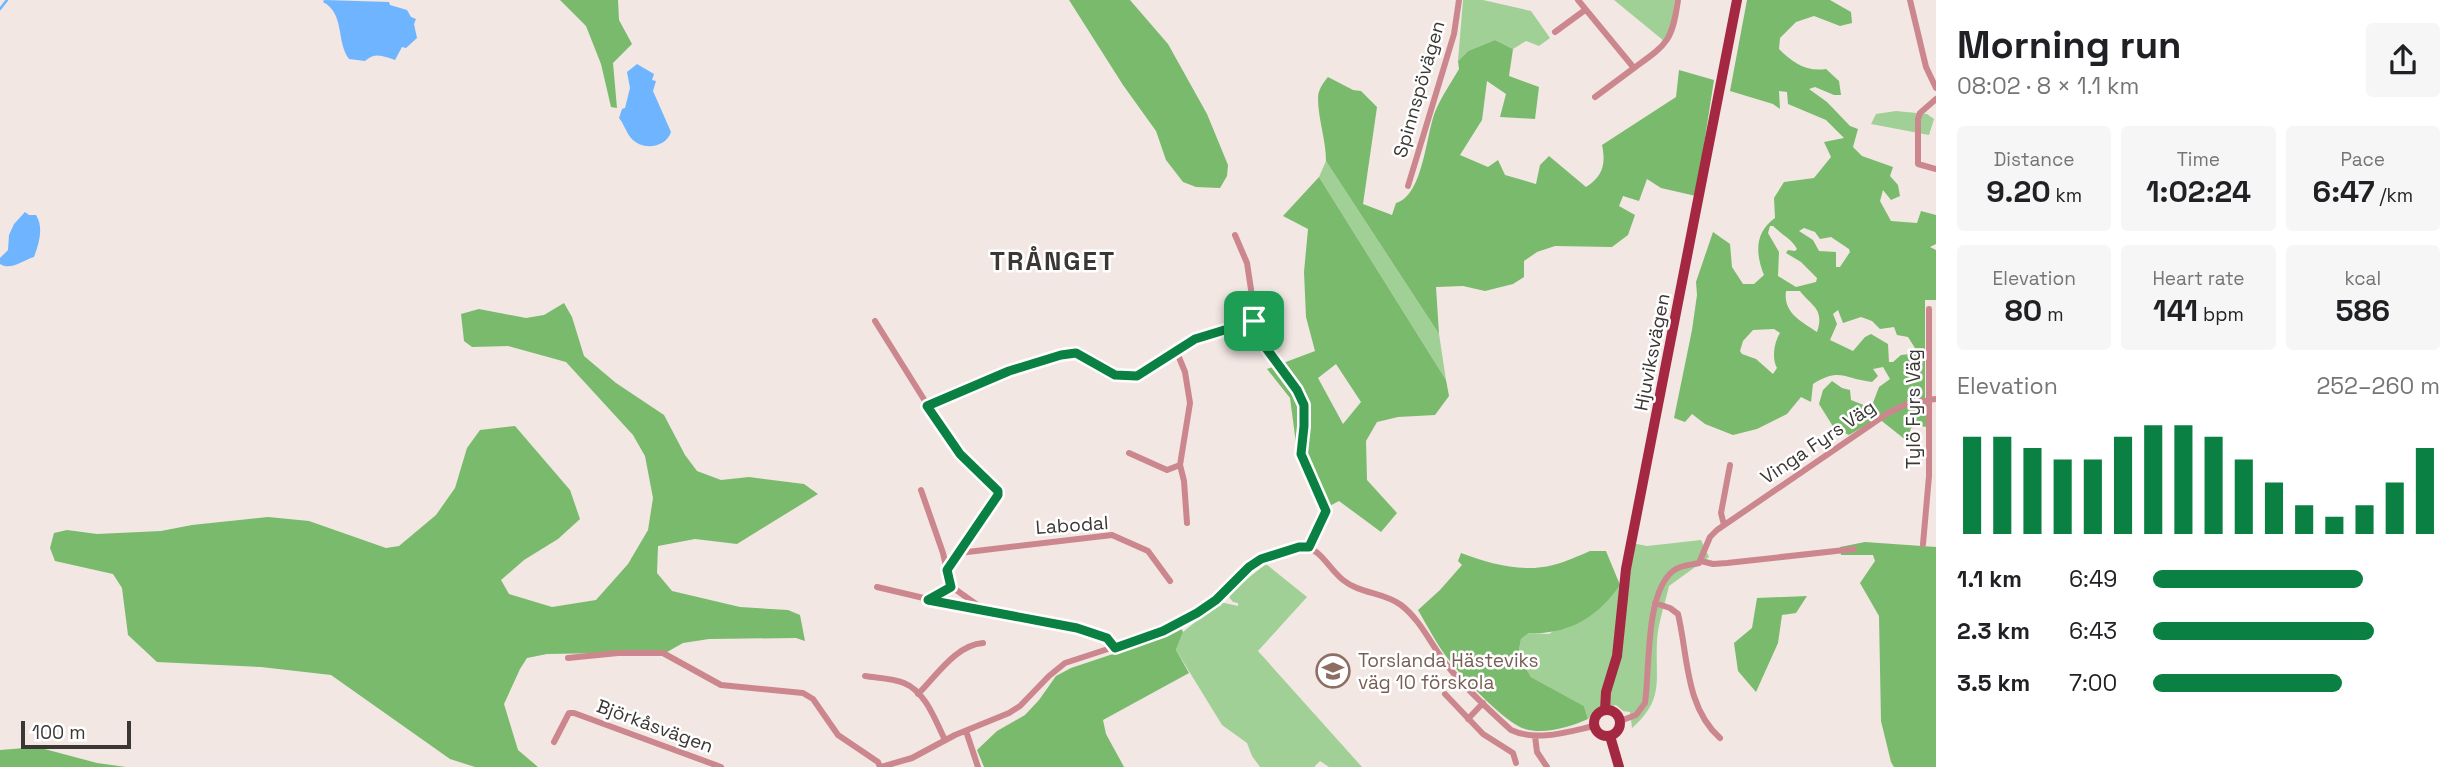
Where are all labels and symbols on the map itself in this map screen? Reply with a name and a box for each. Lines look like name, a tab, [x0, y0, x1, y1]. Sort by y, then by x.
street label: Spinnspövägen	[1388, 18, 1450, 160]
district label: TRÅNGET	[990, 244, 1116, 278]
pin	[1224, 291, 1284, 351]
street label: Hjuviksvägen	[1628, 291, 1676, 413]
street label: Tylö Fyrs Väg	[1901, 349, 1926, 469]
street label: Vinga Fyrs Väg	[1756, 394, 1880, 490]
street label: Labodal	[1035, 510, 1109, 540]
place label: Torslanda Hästeviks väg 10 förskola	[1358, 648, 1539, 695]
school or university icon: Torslanda Hästeviks väg 10 förskola	[1314, 652, 1352, 690]
street label: Björkåsvägen	[593, 693, 717, 759]
scale bar	[21, 718, 131, 750]

